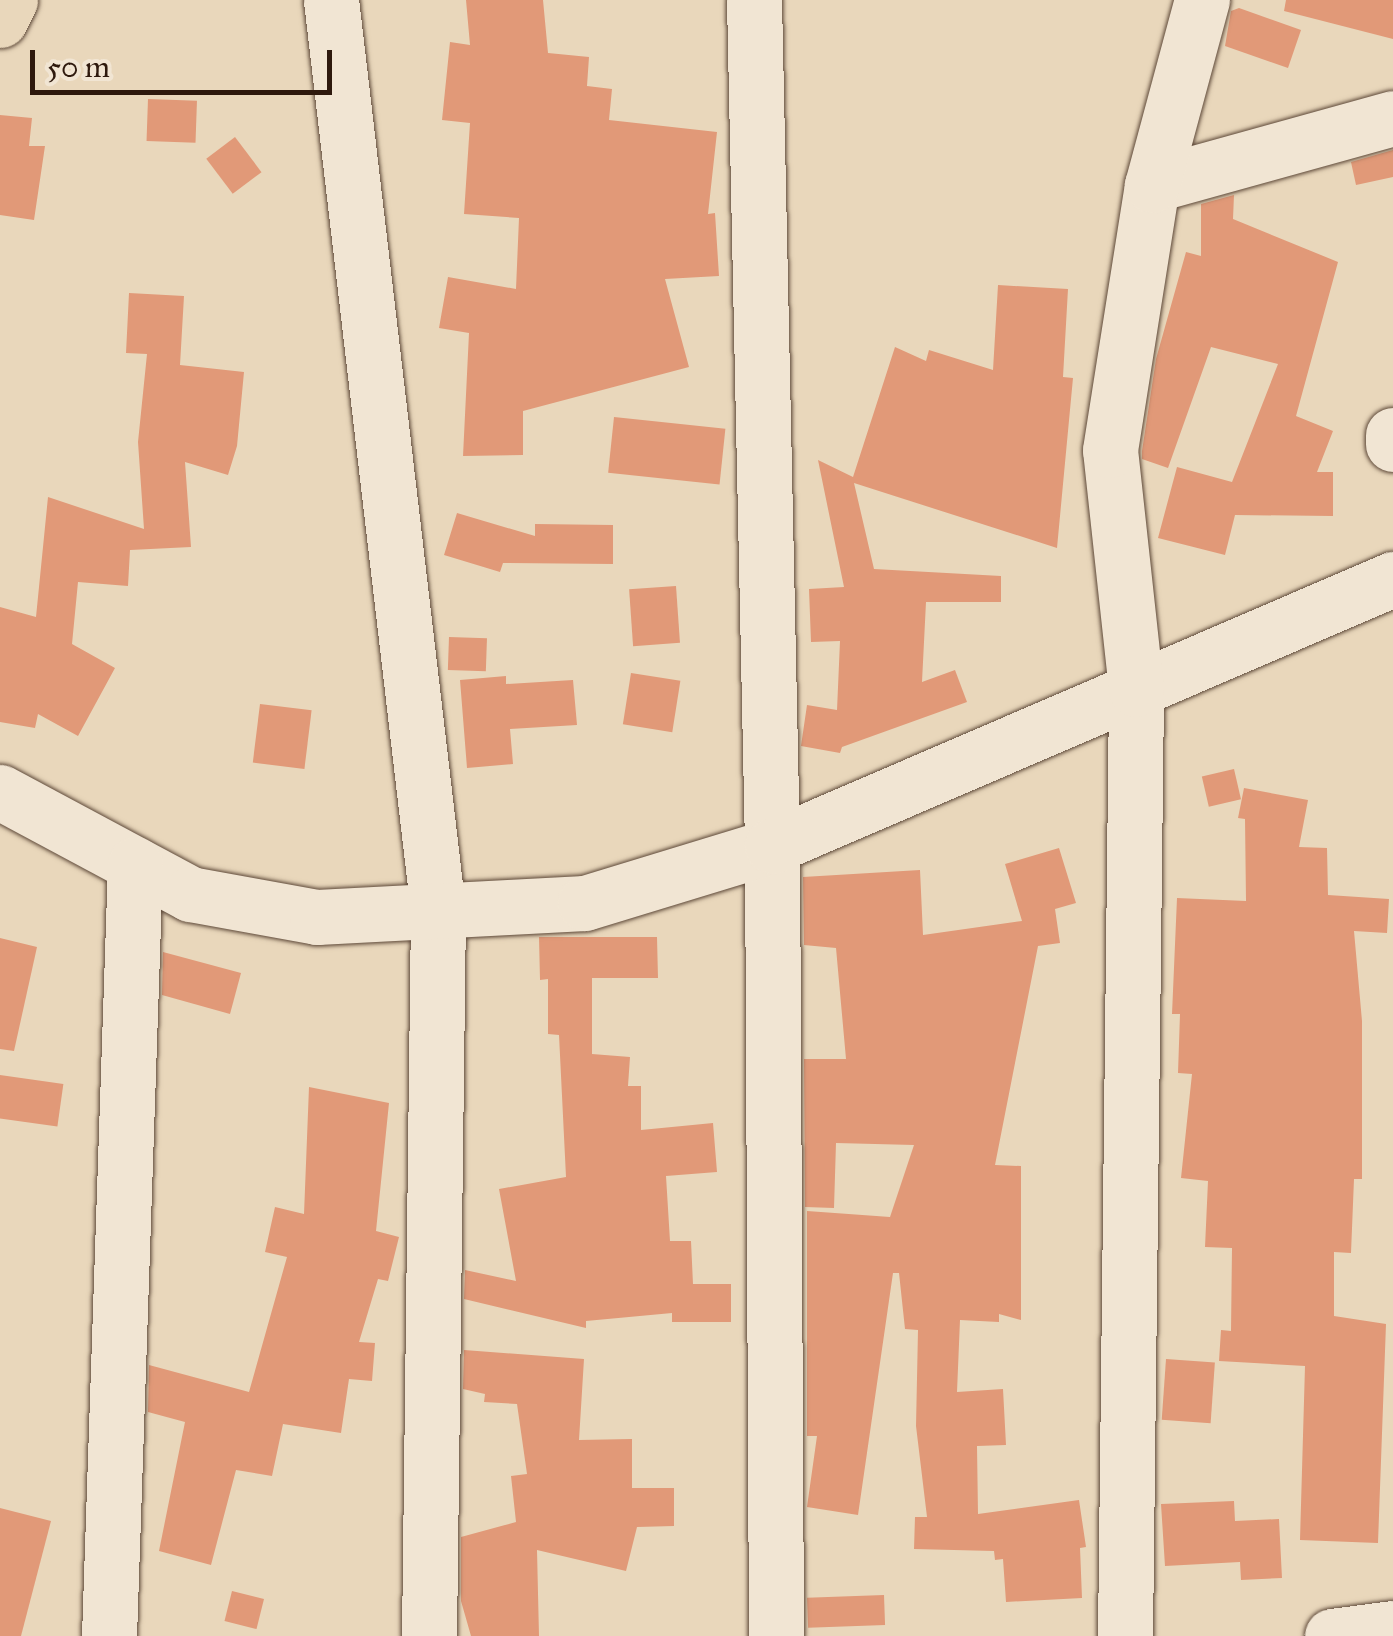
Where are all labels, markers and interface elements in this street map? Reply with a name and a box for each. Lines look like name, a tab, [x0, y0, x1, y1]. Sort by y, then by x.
scale bar	[35, 30, 338, 92]
text: 50 m	[47, 49, 110, 85]

